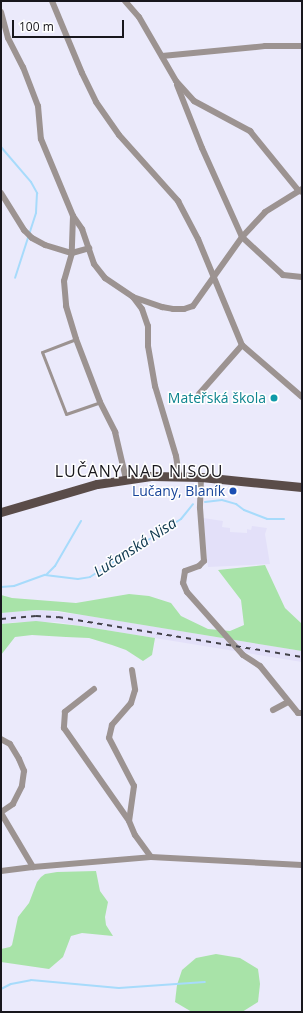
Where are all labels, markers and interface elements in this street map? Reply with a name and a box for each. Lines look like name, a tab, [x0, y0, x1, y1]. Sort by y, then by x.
scale bar	[14, 12, 126, 38]
text: 100 m	[19, 18, 54, 35]
place label: Mateřská škola	[168, 390, 266, 406]
marker: Mateřská škola	[269, 393, 279, 403]
district label: LUČANY NAD NISOU	[55, 461, 223, 481]
place label: Lučany, Blaník	[132, 483, 225, 499]
marker: Lučany, Blaník	[228, 486, 238, 496]
water label: Lučanská Nisa	[90, 514, 180, 580]

